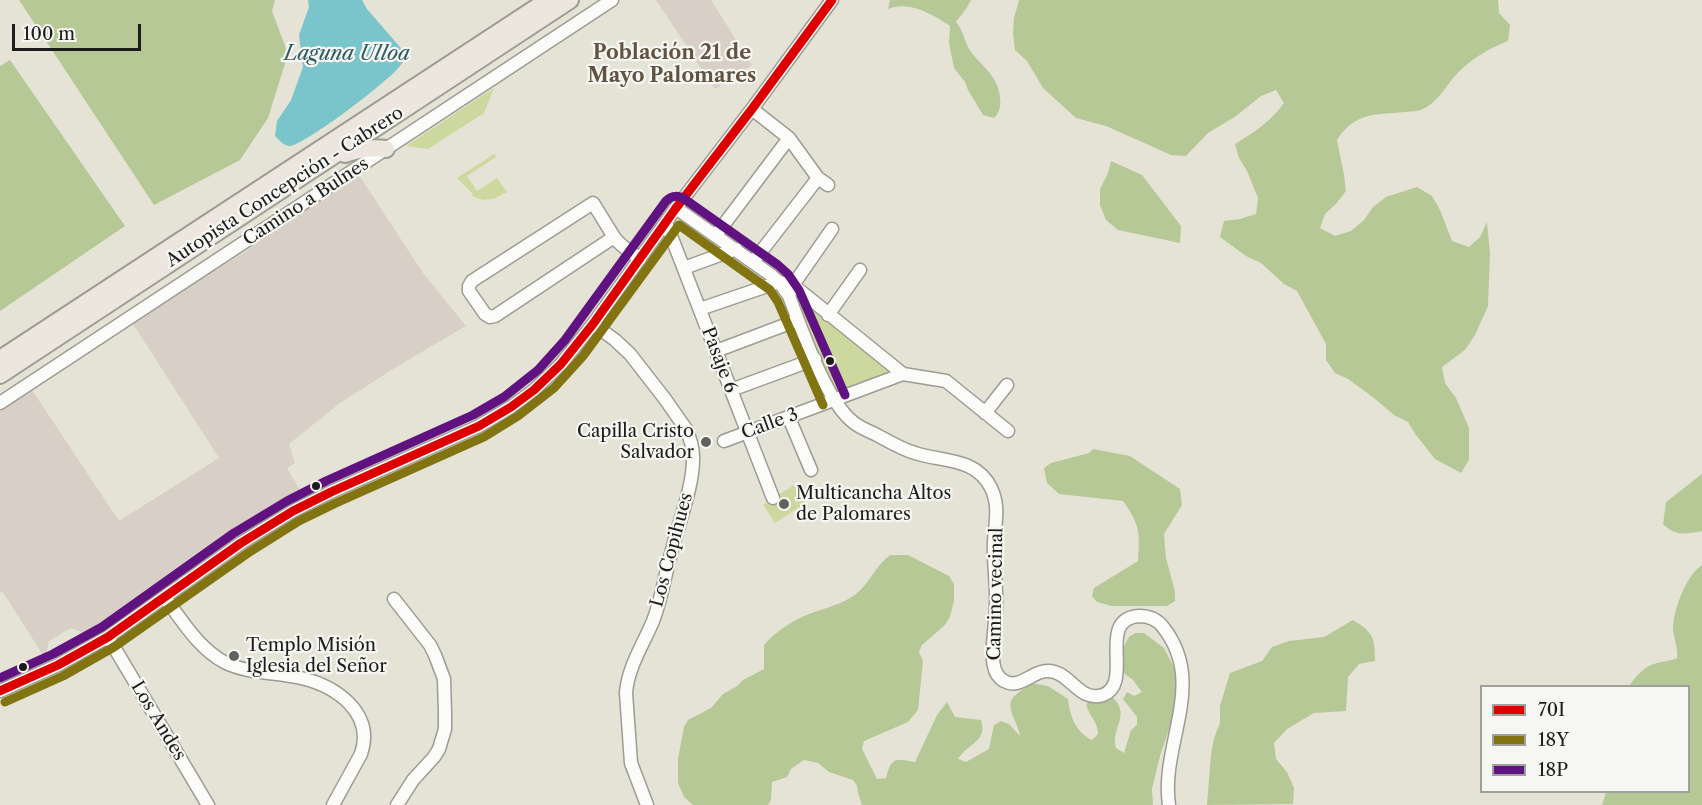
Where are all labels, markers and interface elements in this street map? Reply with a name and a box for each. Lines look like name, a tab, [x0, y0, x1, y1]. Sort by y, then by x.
scale bar	[15, 12, 144, 50]
text: 100 m	[23, 23, 75, 45]
district label: Población 21 de Mayo Palomares	[588, 41, 756, 88]
water label: Laguna Ulloa	[284, 42, 410, 66]
street label: Autopista Concepción - Cabrero	[162, 102, 408, 272]
street label: Camino a Bulnes	[239, 153, 373, 251]
street label: Pasaje 6	[697, 324, 741, 396]
unlabelled marker	[824, 355, 836, 367]
street label: Calle 3	[739, 404, 801, 444]
place label: Capilla Cristo Salvador	[577, 421, 694, 464]
marker: Capilla Cristo Salvador	[699, 435, 713, 449]
unlabelled marker	[310, 480, 322, 492]
place label: Multicancha Altos de Palomares	[796, 483, 951, 526]
street label: Los Copihues	[646, 491, 698, 609]
marker: Multicancha Altos de Palomares	[777, 497, 791, 511]
street label: Camino vecinal	[984, 527, 1008, 661]
place label: Templo Misión Iglesia del Señor	[246, 635, 387, 678]
marker: Templo Misión Iglesia del Señor	[227, 649, 241, 663]
unlabelled marker	[17, 661, 29, 673]
street label: Los Andes	[126, 677, 190, 765]
legend	[1480, 685, 1690, 793]
text: 70I	[1538, 699, 1565, 721]
text: 18Y	[1538, 729, 1569, 751]
text: 18P	[1538, 759, 1568, 781]

